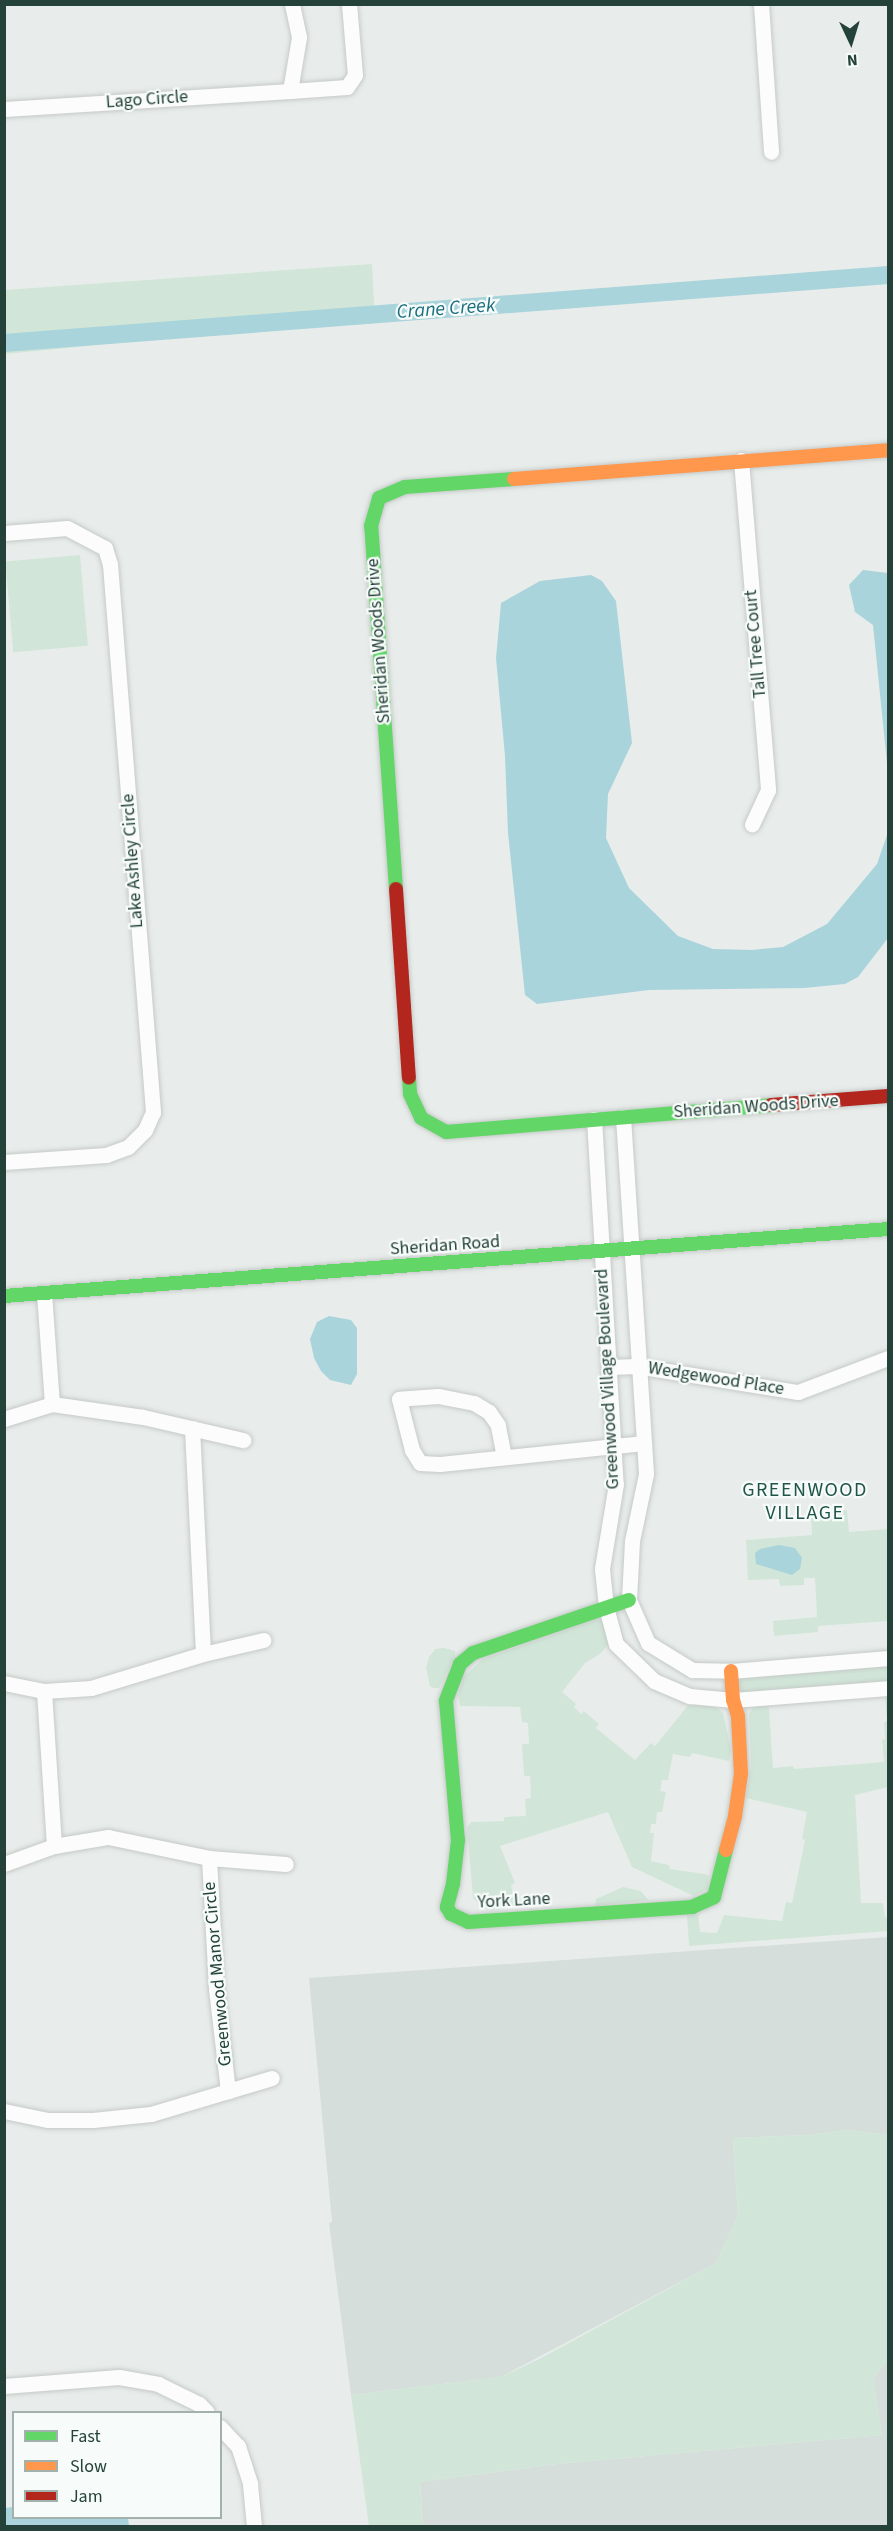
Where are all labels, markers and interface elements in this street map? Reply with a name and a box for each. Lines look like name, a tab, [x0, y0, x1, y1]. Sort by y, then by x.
north arrow	[821, 12, 881, 72]
text: N	[846, 49, 858, 71]
street label: Lago Circle	[105, 86, 189, 114]
water label: Crane Creek	[396, 294, 496, 324]
street label: Sheridan Woods Drive	[362, 558, 396, 724]
street label: Tall Tree Court	[741, 589, 771, 699]
street label: Lake Ashley Circle	[118, 793, 148, 929]
street label: Sheridan Woods Drive	[673, 1090, 839, 1124]
street label: Sheridan Road	[389, 1231, 501, 1261]
street label: Greenwood Village Boulevard	[591, 1268, 625, 1490]
street label: Wedgewood Place	[646, 1358, 786, 1400]
district label: GREENWOOD VILLAGE	[742, 1478, 868, 1525]
street label: Greenwood Manor Circle	[199, 1881, 237, 2067]
street label: York Lane	[477, 1888, 551, 1914]
legend	[12, 2411, 222, 2519]
text: Fast	[70, 2424, 101, 2449]
text: Slow	[70, 2454, 107, 2479]
text: Jam	[70, 2484, 103, 2509]

